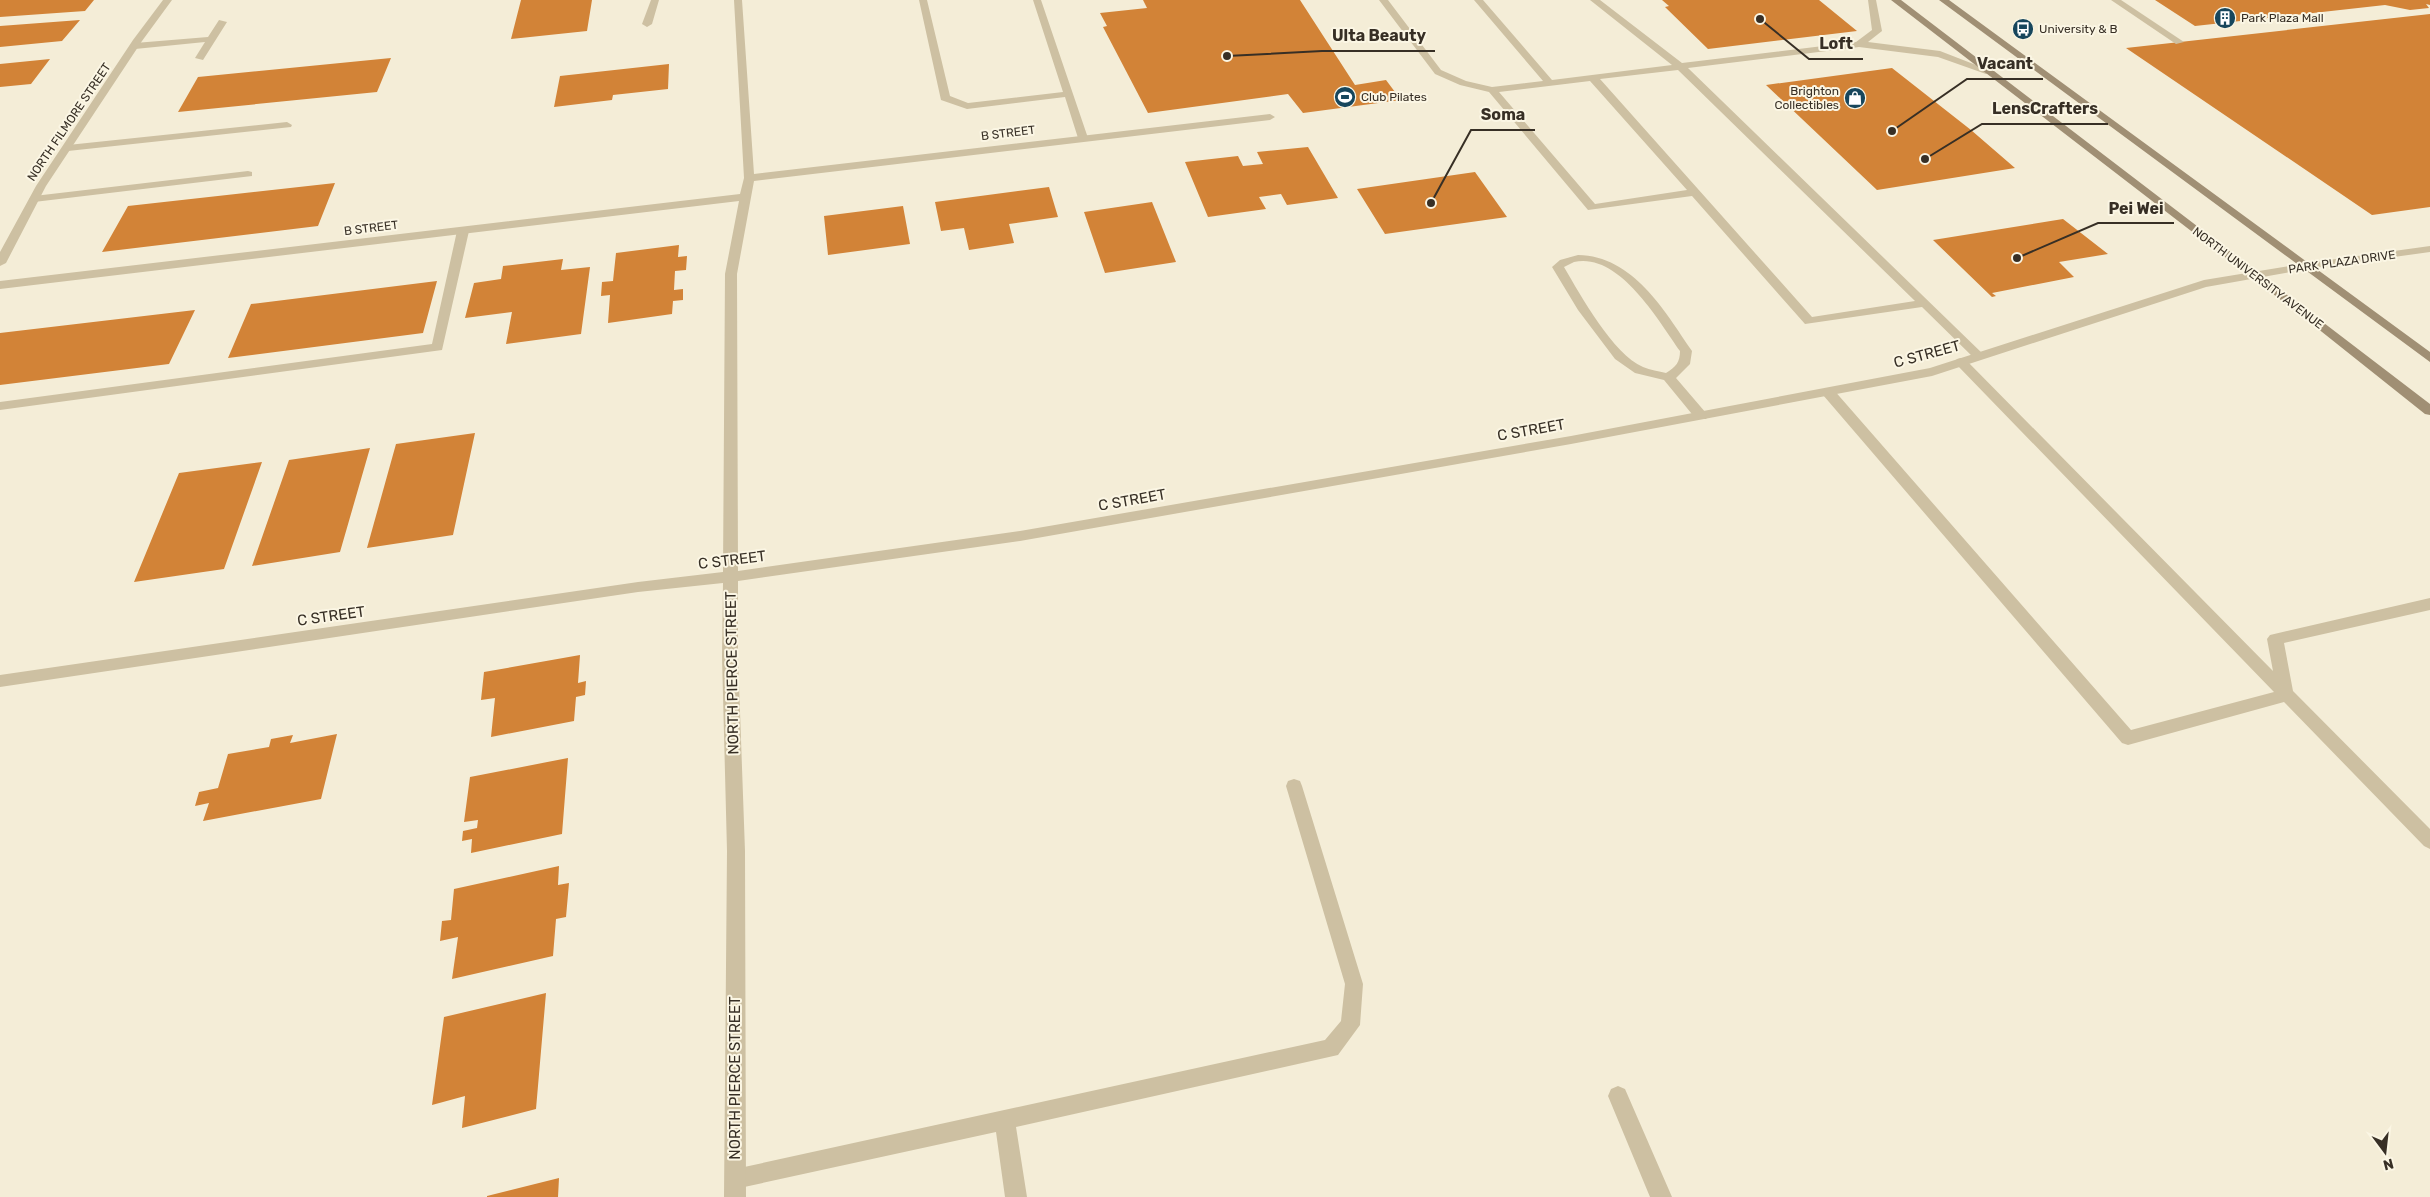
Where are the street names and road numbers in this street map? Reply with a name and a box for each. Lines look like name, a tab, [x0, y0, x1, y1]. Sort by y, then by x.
street label: NORTH FILMORE STREET	[24, 60, 114, 184]
street label: B STREET	[980, 123, 1036, 143]
street label: B STREET	[343, 218, 399, 238]
street label: NORTH UNIVERSITY AVENUE	[2190, 224, 2326, 332]
street label: PARK PLAZA DRIVE	[2288, 248, 2396, 276]
street label: C STREET	[1892, 336, 1963, 372]
street label: C STREET	[1496, 415, 1566, 445]
street label: C STREET	[1097, 485, 1167, 515]
street label: C STREET	[697, 547, 767, 573]
street label: NORTH PIERCE STREET	[722, 591, 742, 755]
street label: C STREET	[296, 602, 366, 630]
street label: NORTH PIERCE STREET	[726, 996, 744, 1160]

